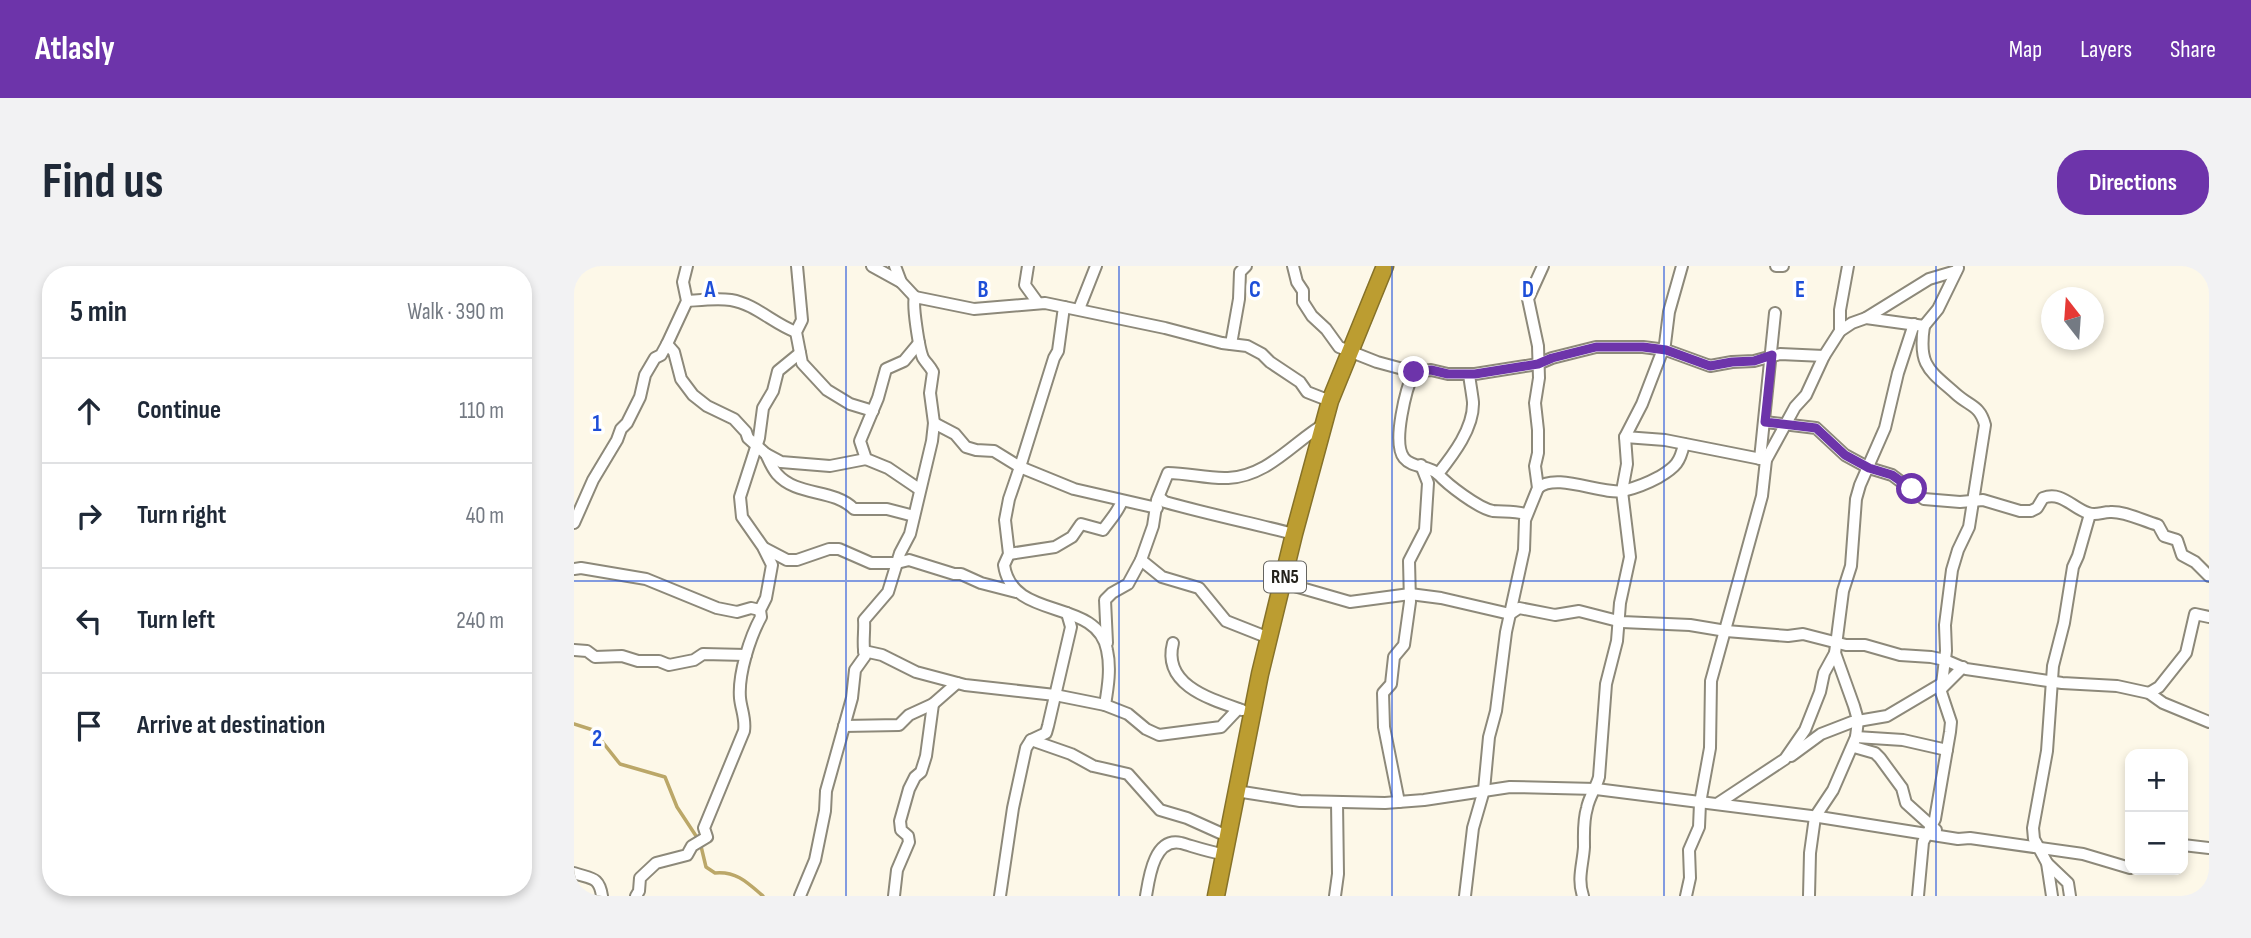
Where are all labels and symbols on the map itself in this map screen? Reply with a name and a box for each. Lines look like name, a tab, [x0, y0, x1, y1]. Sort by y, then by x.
text: A	[704, 276, 717, 304]
text: B	[978, 276, 989, 304]
text: C	[1249, 276, 1261, 304]
text: D	[1522, 276, 1534, 304]
text: E	[1795, 276, 1805, 304]
north arrow	[2041, 287, 2104, 350]
route end	[1398, 356, 1429, 387]
text: 1	[592, 410, 602, 438]
route start	[1896, 473, 1927, 504]
road number: RN5	[1264, 562, 1306, 592]
text: 2	[592, 725, 602, 753]

